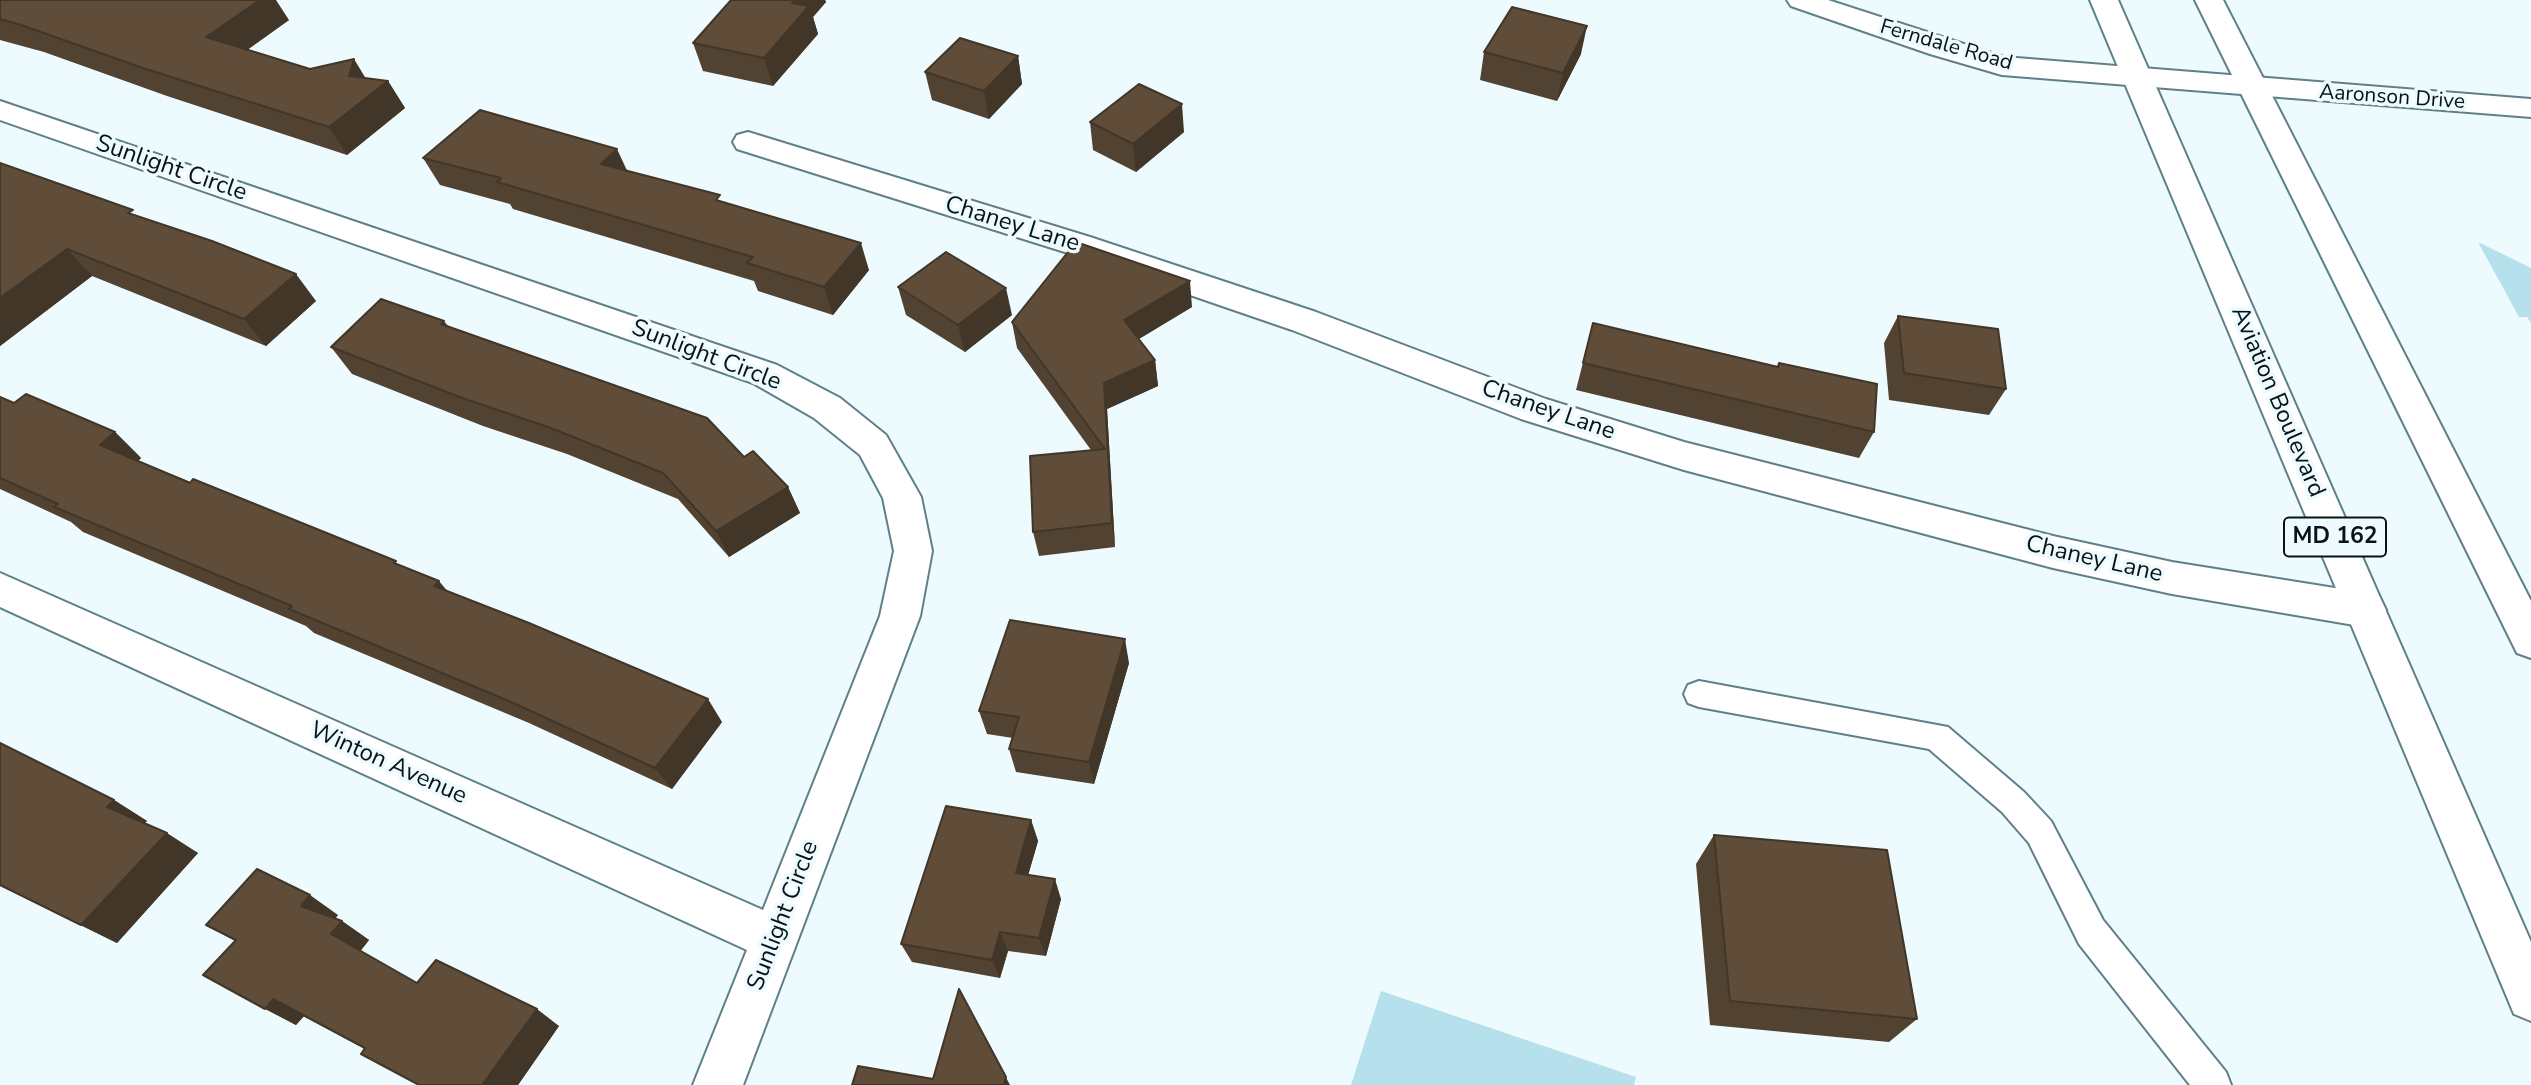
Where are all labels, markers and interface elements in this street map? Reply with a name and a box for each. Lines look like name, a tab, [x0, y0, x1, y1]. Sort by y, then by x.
street label: Ferndale Road	[1877, 15, 2015, 77]
street label: Aaronson Drive	[2318, 80, 2466, 116]
street label: Sunlight Circle	[92, 130, 250, 208]
street label: Chaney Lane	[941, 191, 1083, 259]
street label: Aviation Boulevard	[2224, 302, 2330, 502]
street label: Sunlight Circle	[627, 314, 785, 398]
street label: Chaney Lane	[1477, 375, 1619, 447]
road number: MD 162	[2284, 517, 2386, 556]
street label: Chaney Lane	[2023, 530, 2165, 590]
street label: Winton Avenue	[305, 717, 471, 811]
street label: Sunlight Circle	[742, 837, 826, 995]

